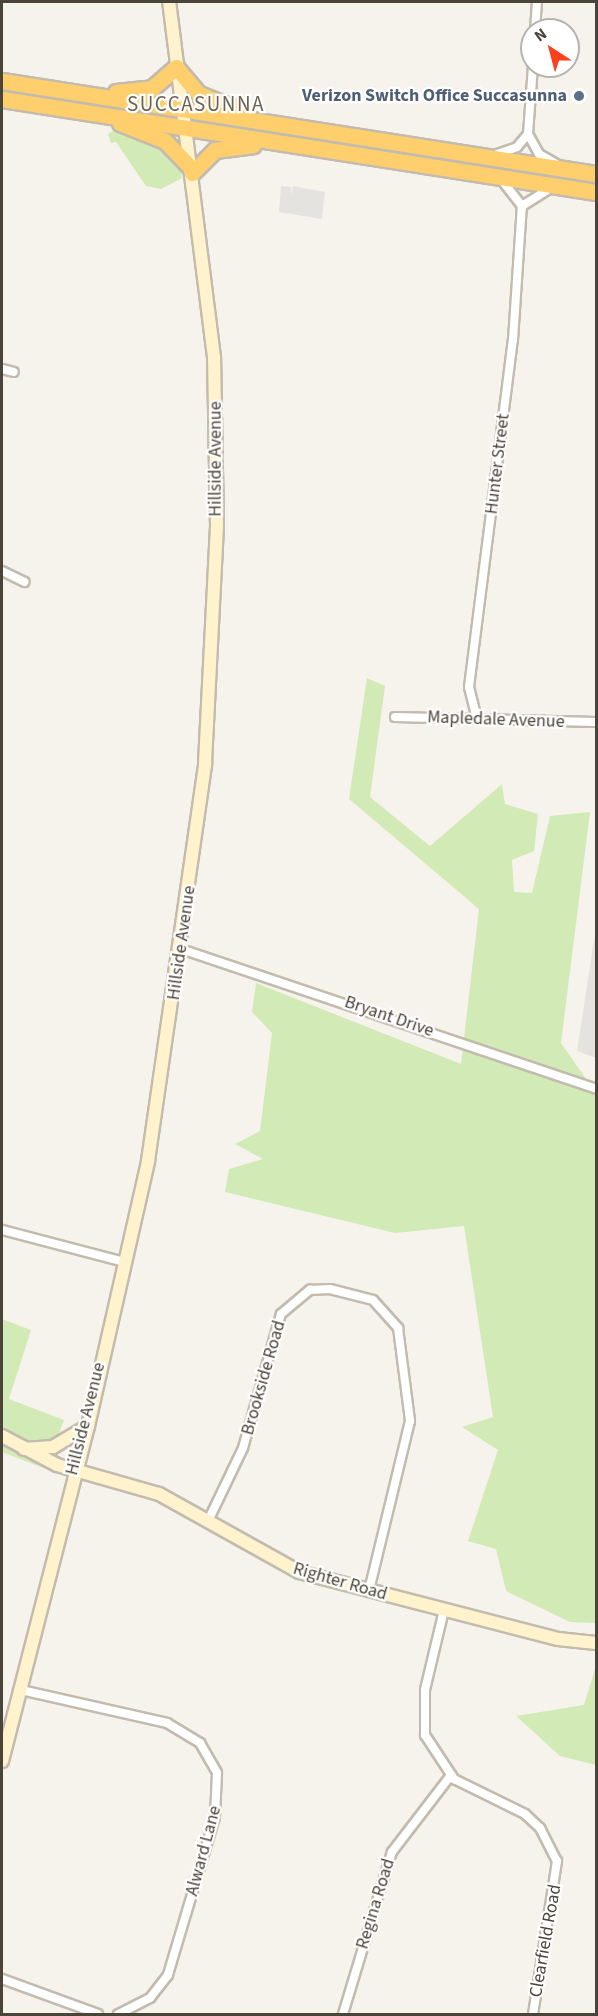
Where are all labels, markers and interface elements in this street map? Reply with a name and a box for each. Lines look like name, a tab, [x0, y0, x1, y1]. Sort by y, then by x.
north arrow	[520, 18, 580, 78]
text: N	[530, 23, 551, 47]
place label: Verizon Switch Office Succasunna	[302, 85, 567, 107]
marker: Verizon Switch Office Succasunna	[572, 89, 586, 103]
district label: SUCCASUNNA	[127, 91, 265, 117]
street label: Hillside Avenue	[205, 401, 227, 517]
street label: Hunter Street	[481, 413, 515, 515]
street label: Mapledale Avenue	[427, 707, 565, 733]
street label: Hillside Avenue	[163, 884, 201, 1002]
street label: Bryant Drive	[342, 992, 436, 1042]
street label: Brookside Road	[237, 1318, 291, 1438]
street label: Hillside Avenue	[62, 1360, 110, 1478]
street label: Righter Road	[291, 1558, 389, 1606]
street label: Alward Lane	[182, 1804, 226, 1898]
street label: Regina Road	[352, 1856, 400, 1952]
street label: Clearfield Road	[525, 1883, 567, 1999]

